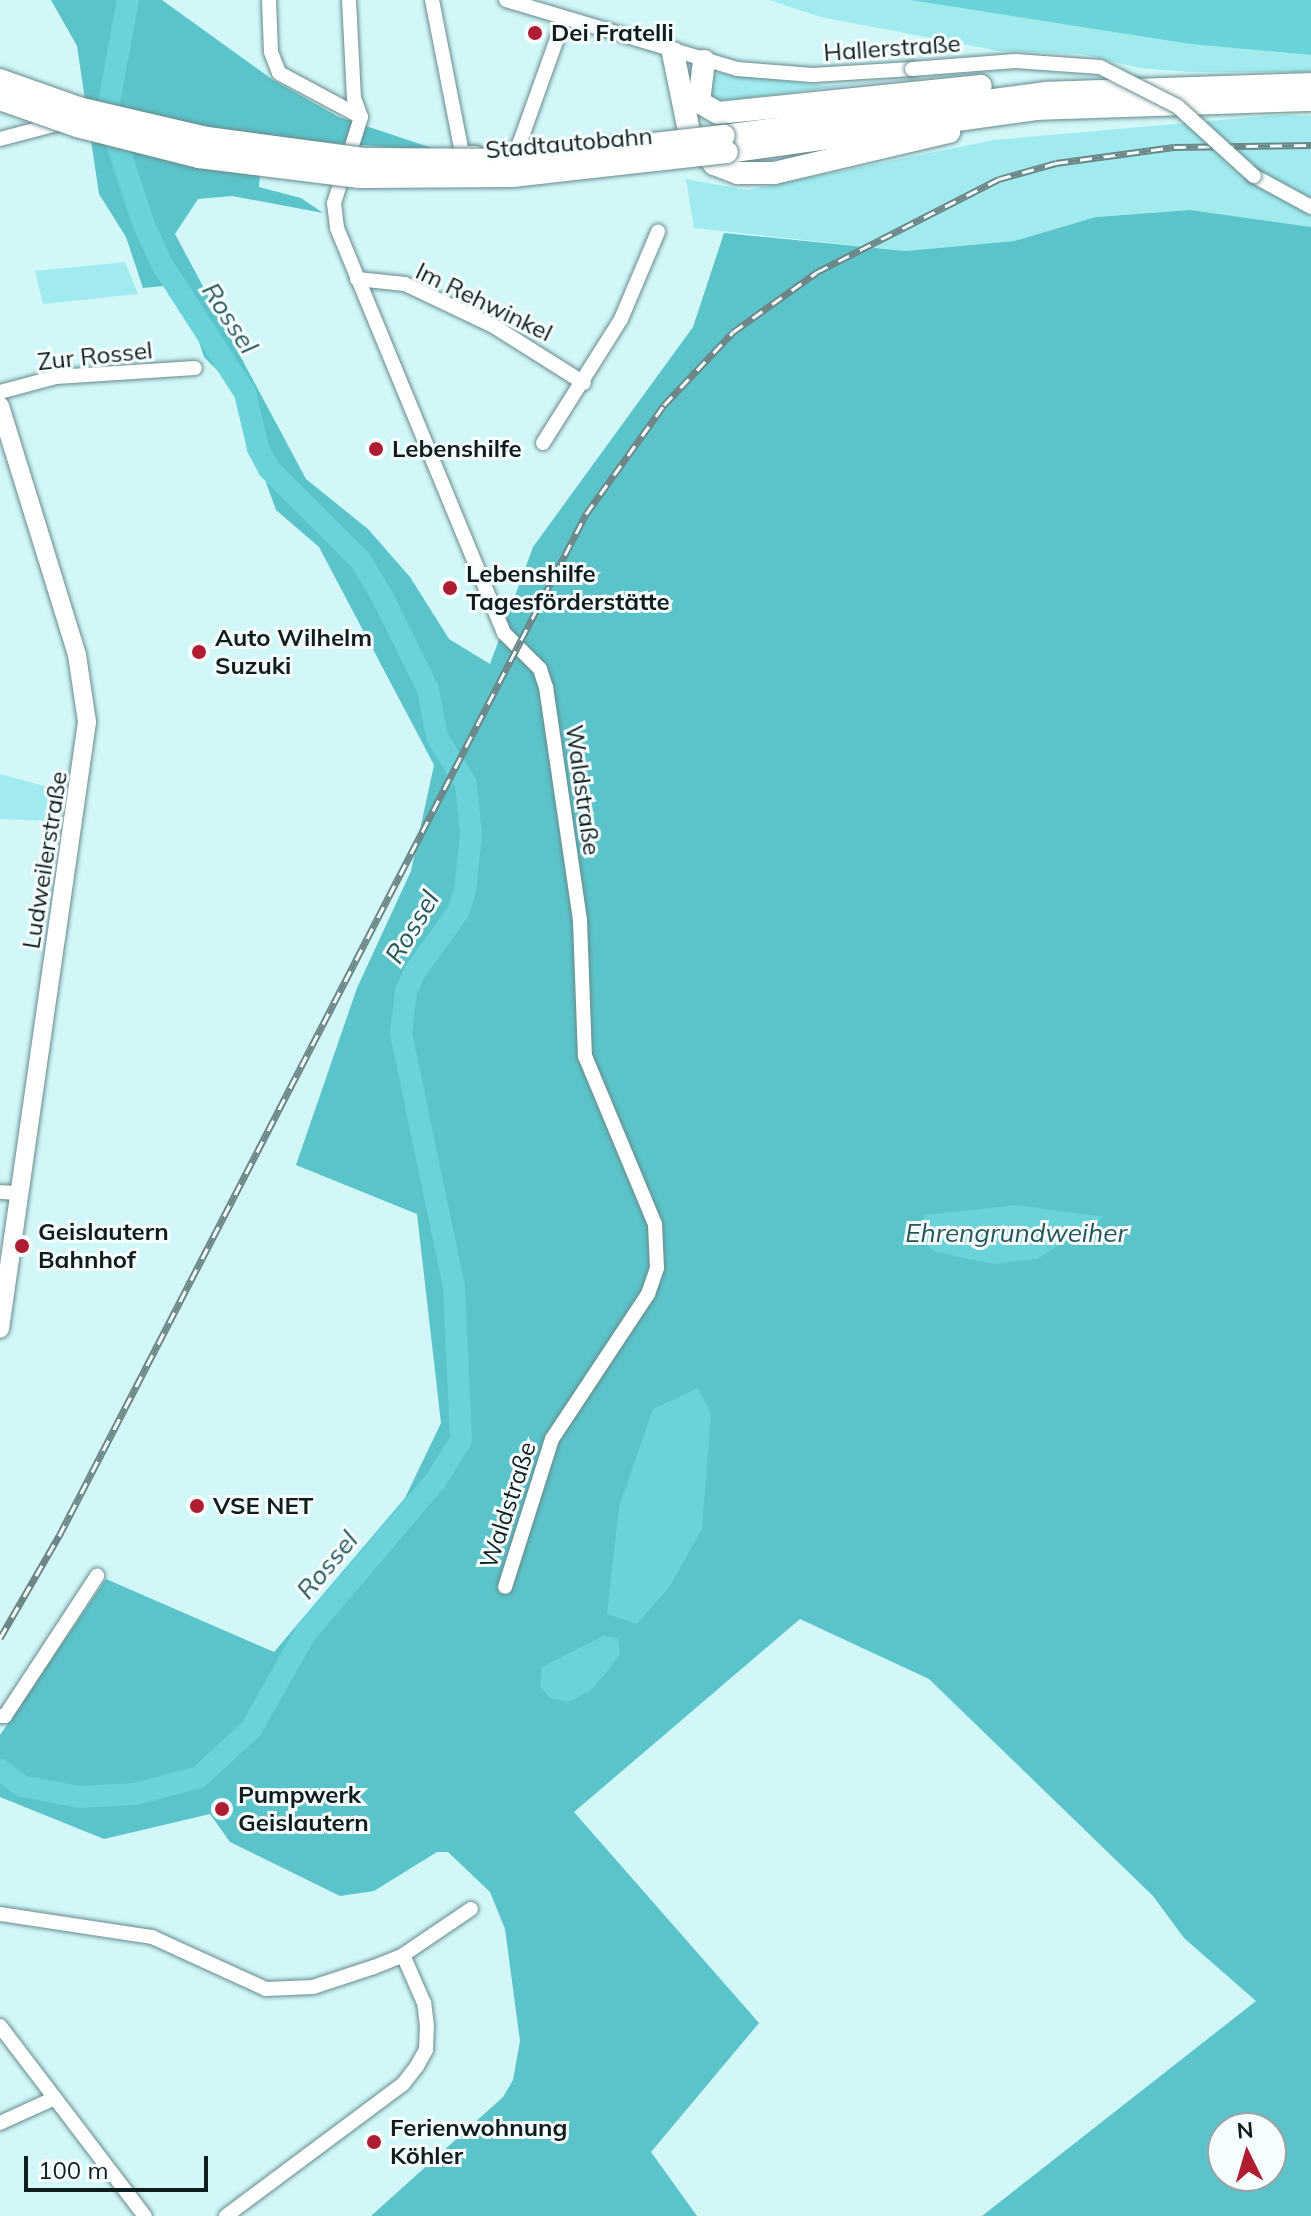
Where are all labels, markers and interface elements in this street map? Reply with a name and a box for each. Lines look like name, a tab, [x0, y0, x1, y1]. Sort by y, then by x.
place label: Dei Fratelli	[551, 19, 674, 47]
marker: Dei Fratelli	[526, 24, 544, 42]
street label: Hallerstraße	[823, 29, 961, 67]
street label: Stadtautobahn	[484, 121, 654, 165]
street label: Im Rehwinkel	[411, 257, 557, 347]
water label: Rossel	[195, 277, 265, 359]
street label: Zur Rossel	[36, 336, 154, 376]
place label: Lebenshilfe	[392, 435, 522, 463]
marker: Lebenshilfe	[367, 440, 385, 458]
place label: Lebenshilfe Tagesförderstätte	[466, 560, 670, 616]
marker: Lebenshilfe Tagesförderstätte	[441, 579, 459, 597]
place label: Auto Wilhelm Suzuki	[215, 624, 372, 680]
marker: Auto Wilhelm Suzuki	[190, 643, 208, 661]
street label: Waldstraße	[560, 723, 606, 857]
street label: Ludweilerstraße	[17, 769, 73, 951]
water label: Rossel	[378, 885, 446, 969]
water label: Ehrengrundweiher	[905, 1217, 1127, 1249]
place label: Geislautern Bahnhof	[38, 1218, 169, 1274]
marker: Geislautern Bahnhof	[13, 1237, 31, 1255]
street label: Waldstraße	[474, 1438, 542, 1572]
place label: VSE NET	[213, 1492, 313, 1520]
marker: VSE NET	[188, 1497, 206, 1515]
water label: Rossel	[290, 1525, 364, 1605]
place label: Pumpwerk Geislautern	[238, 1781, 369, 1837]
marker: Pumpwerk Geislautern	[213, 1800, 231, 1818]
north arrow	[1207, 2112, 1287, 2192]
place label: Ferienwohnung Köhler	[390, 2114, 567, 2170]
text: N	[1236, 2115, 1255, 2145]
marker: Ferienwohnung Köhler	[365, 2133, 383, 2151]
scale bar	[28, 2140, 212, 2190]
text: 100 m	[38, 2155, 109, 2185]

